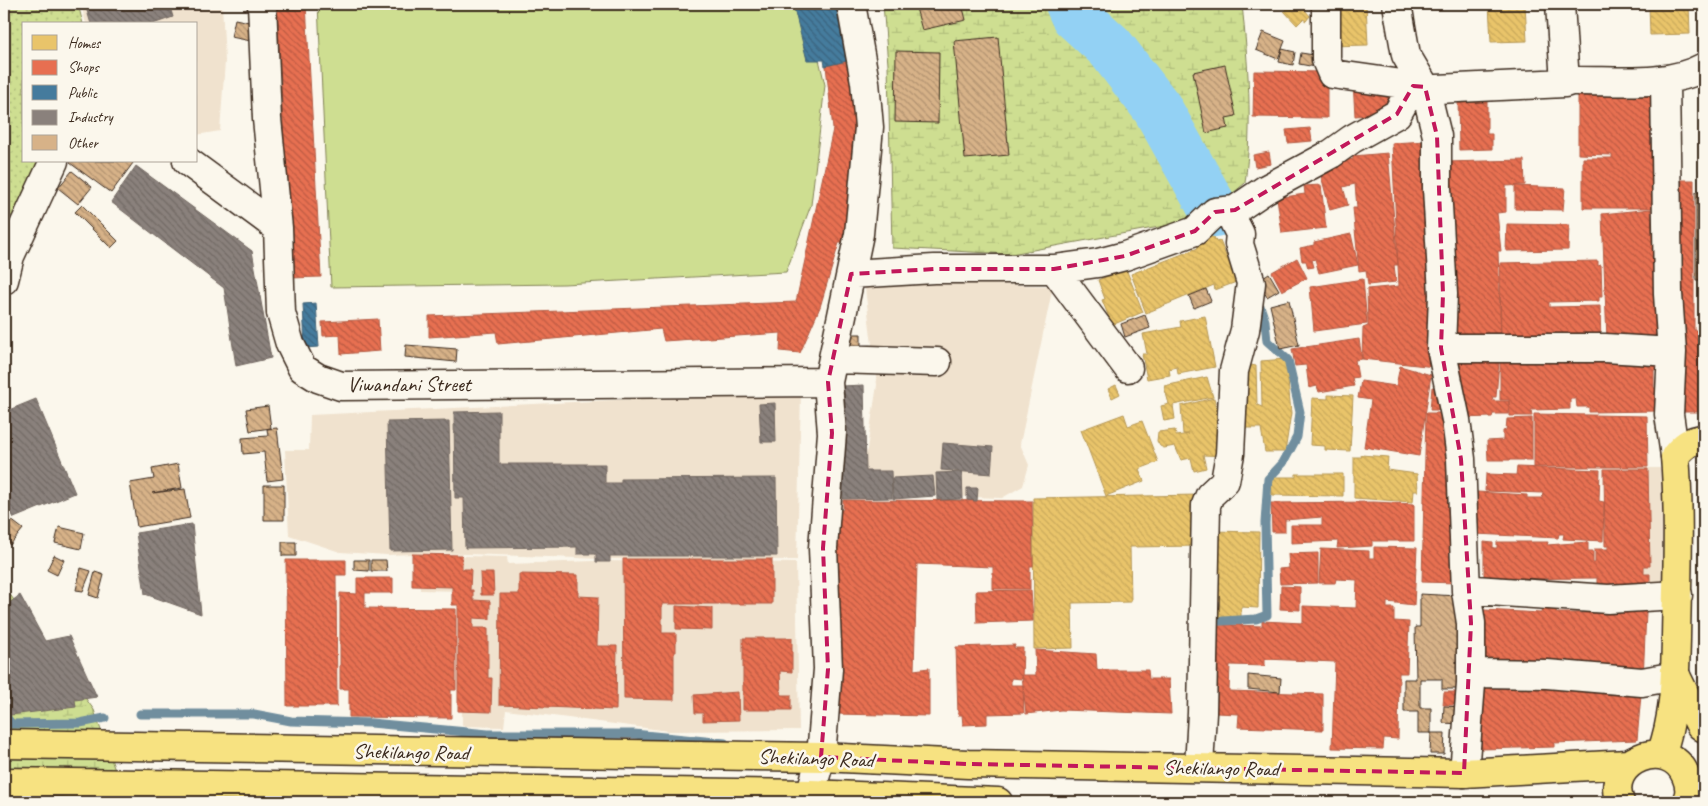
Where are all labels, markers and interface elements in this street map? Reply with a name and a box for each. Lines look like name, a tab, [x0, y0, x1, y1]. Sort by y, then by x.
legend	[22, 22, 198, 162]
text: Homes	[68, 34, 102, 53]
text: Shops	[68, 58, 101, 77]
text: Public	[68, 84, 98, 103]
text: Industry	[68, 108, 115, 127]
text: Other	[68, 134, 99, 153]
street label: Viwandani Street	[347, 371, 473, 397]
street label: Shekilango Road	[353, 738, 472, 766]
street label: Shekilango Road	[758, 743, 877, 773]
street label: Shekilango Road	[1163, 754, 1282, 782]

